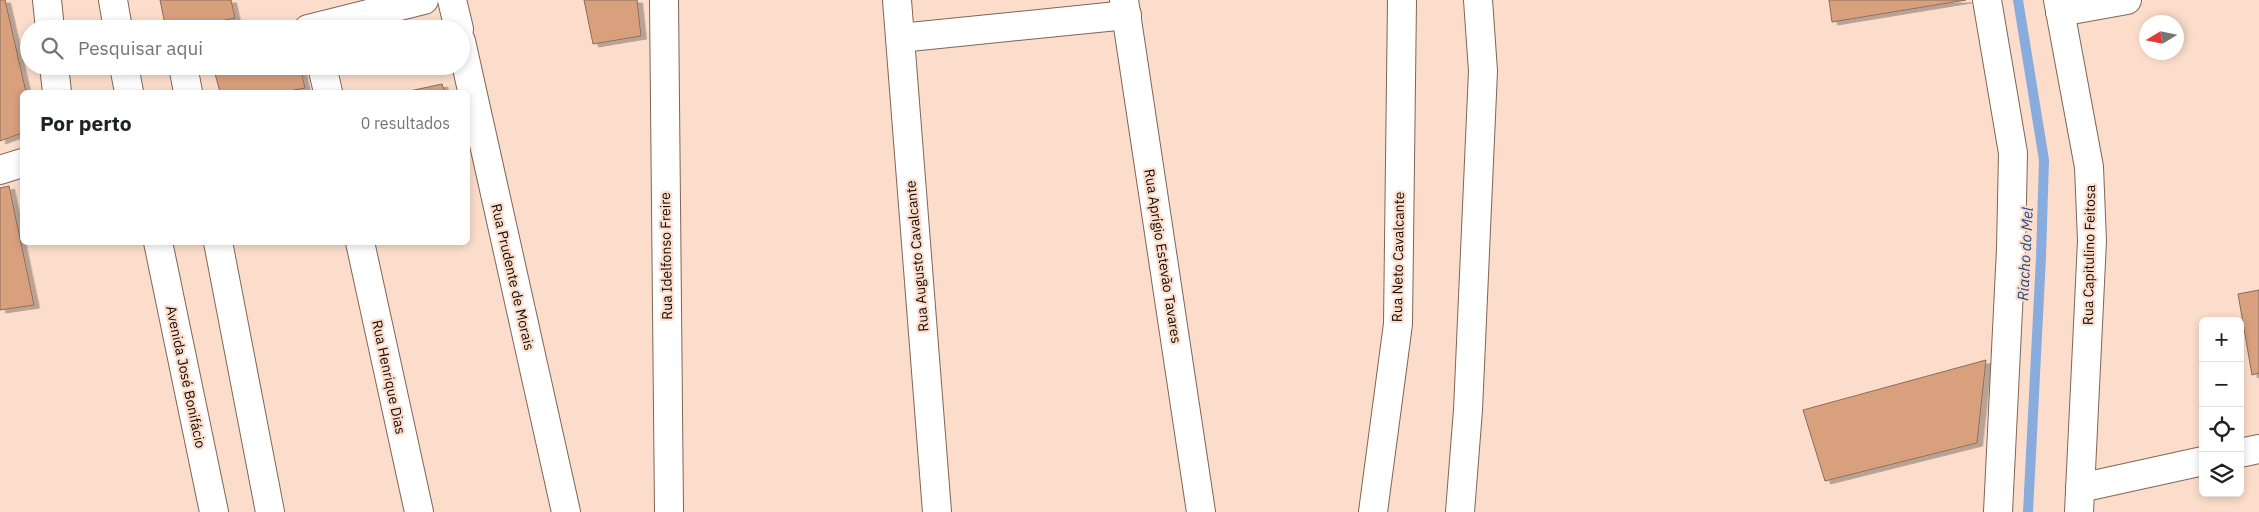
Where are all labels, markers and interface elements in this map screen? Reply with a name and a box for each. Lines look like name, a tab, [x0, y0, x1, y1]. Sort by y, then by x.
north arrow	[2139, 15, 2184, 60]
search box	[20, 20, 470, 75]
icon: search	[38, 34, 66, 62]
text: Pesquisar aqui	[78, 36, 203, 60]
text: Por perto	[40, 109, 132, 137]
text: 0 resultados	[361, 113, 450, 133]
street label: Rua Aprígio Estevão Tavares	[1140, 167, 1186, 345]
street label: Rua Augusto Cavalcante	[901, 179, 933, 332]
street label: Rua Capitulino Feitosa	[2079, 184, 2099, 325]
street label: Rua Neto Cavalcante	[1388, 191, 1408, 322]
street label: Rua Idelfonso Freire	[656, 192, 676, 320]
street label: Rua Prudente de Morais	[487, 202, 539, 352]
water label: Riacho do Mel	[2013, 207, 2037, 301]
street label: Avenida José Bonifácio	[162, 304, 210, 450]
map controls	[2199, 317, 2244, 497]
button: +	[2199, 317, 2244, 362]
street label: Rua Henrique Dias	[368, 318, 410, 436]
button: −	[2199, 362, 2244, 407]
button: locate	[2199, 407, 2244, 452]
button: layers	[2199, 452, 2244, 497]

